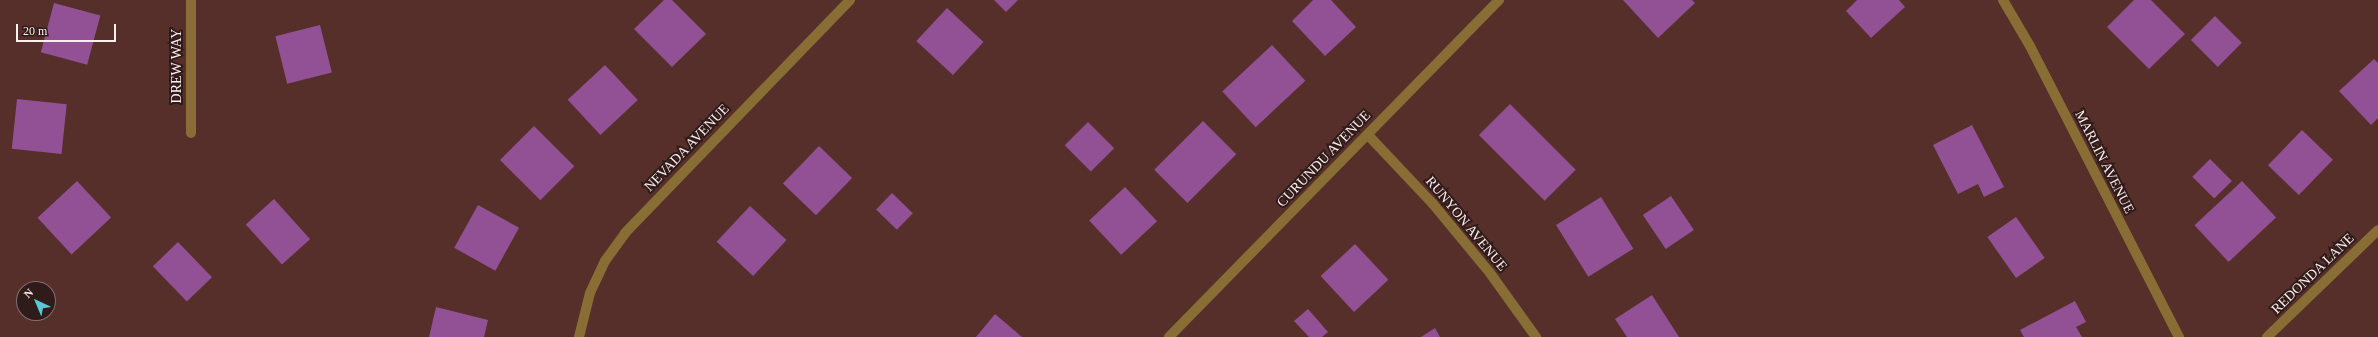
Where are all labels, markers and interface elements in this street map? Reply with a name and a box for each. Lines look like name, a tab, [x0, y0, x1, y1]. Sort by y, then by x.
scale bar	[18, 16, 118, 42]
text: 20 m	[23, 24, 47, 38]
street label: DREW WAY	[169, 28, 185, 104]
street label: NEVADA AVENUE	[640, 100, 734, 196]
street label: CURUNDU AVENUE	[1273, 107, 1375, 211]
street label: MARLIN AVENUE	[2071, 107, 2137, 217]
street label: RUNYON AVENUE	[1421, 173, 1511, 275]
street label: REDONDA LANE	[2268, 230, 2358, 318]
north arrow	[16, 281, 56, 321]
text: N	[21, 286, 35, 300]

